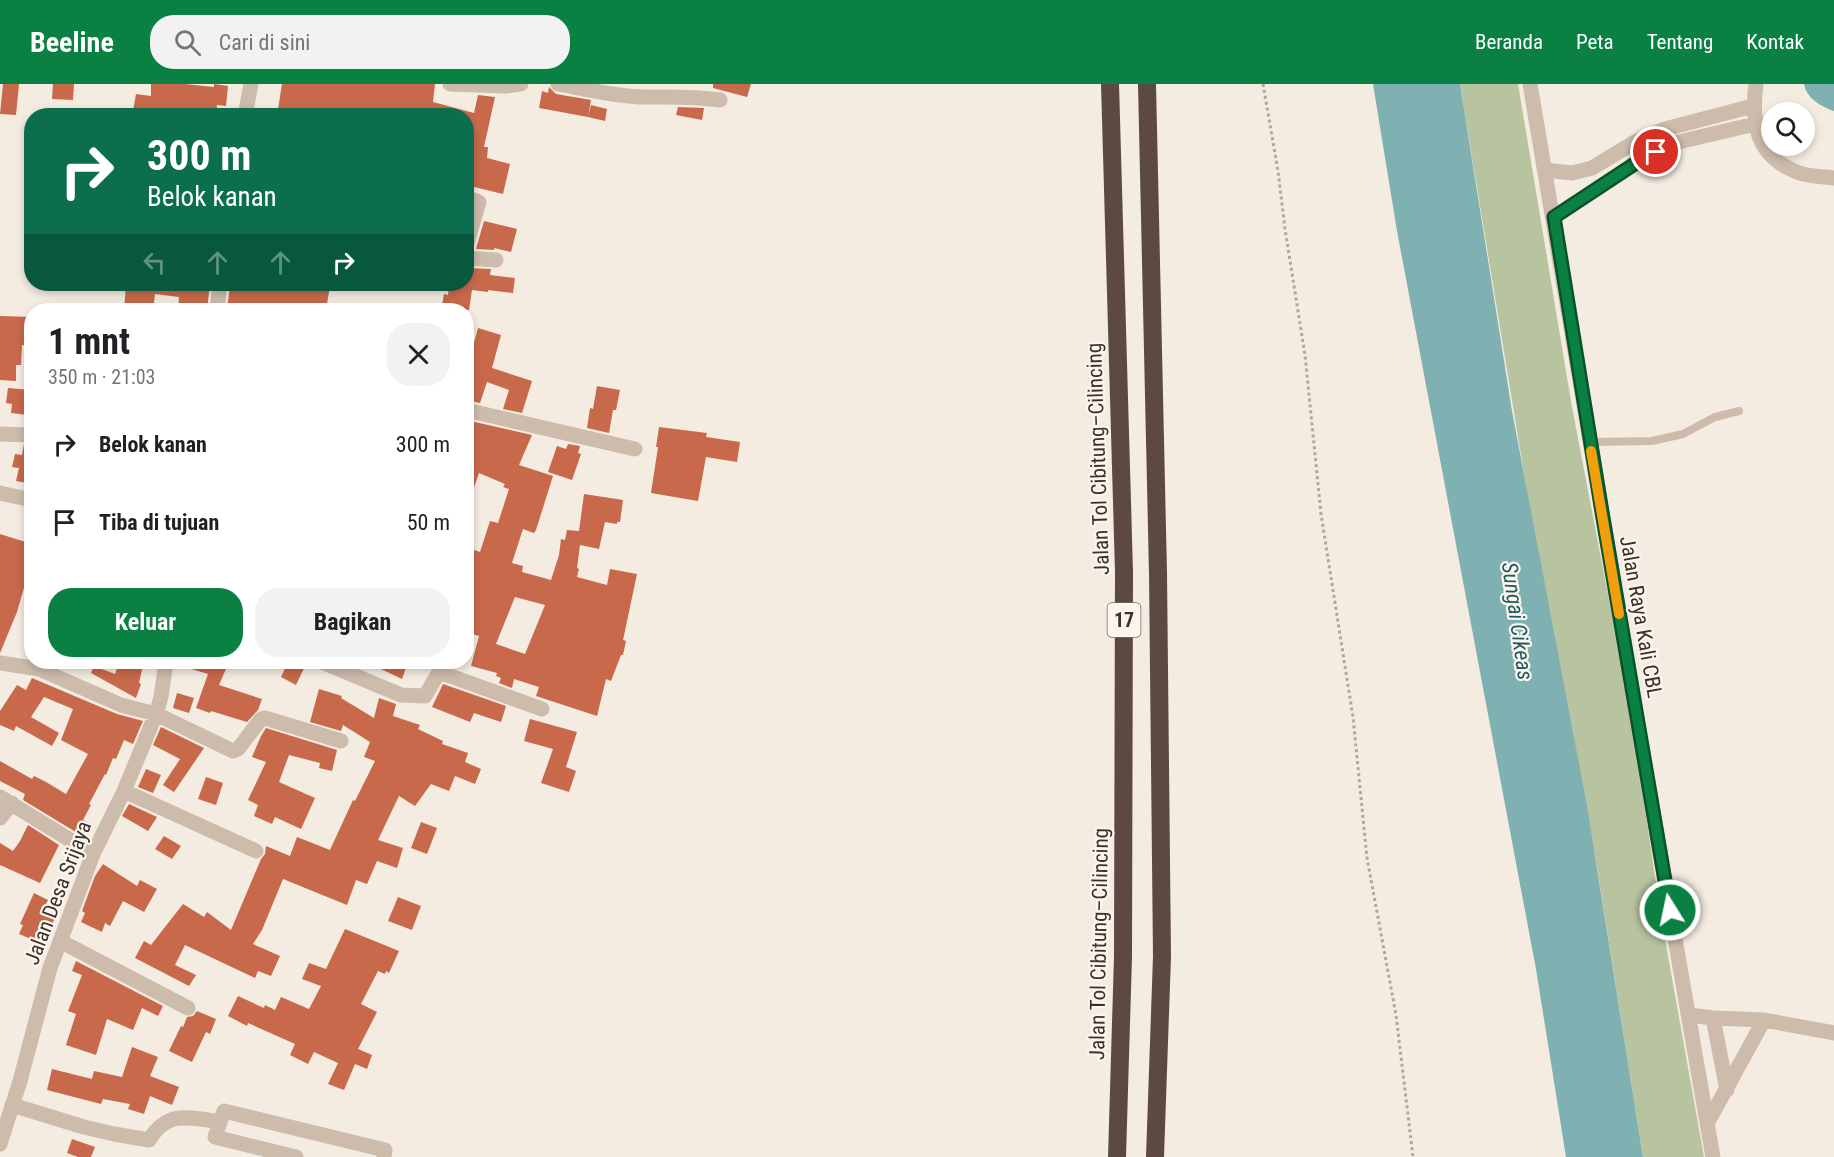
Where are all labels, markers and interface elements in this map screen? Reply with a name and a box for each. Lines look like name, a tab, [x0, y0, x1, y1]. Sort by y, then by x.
search box	[150, 15, 570, 69]
text: Beeline	[30, 26, 114, 59]
icon: search	[171, 26, 204, 59]
text: Cari di sini	[219, 30, 310, 55]
text: Beranda	[1475, 30, 1543, 54]
text: Peta	[1576, 30, 1614, 54]
text: Tentang	[1647, 30, 1713, 54]
text: Kontak	[1746, 30, 1804, 54]
map controls	[1761, 102, 1815, 156]
button: search	[1761, 102, 1815, 156]
pin	[1630, 126, 1681, 177]
text: 300 m	[147, 131, 252, 180]
icon: right	[48, 132, 126, 210]
icon: arrive	[1639, 135, 1672, 168]
text: Belok kanan	[147, 181, 277, 213]
icon: left	[138, 246, 171, 279]
icon: ahead	[201, 246, 234, 279]
icon: ahead	[264, 246, 297, 279]
icon: right	[327, 246, 360, 279]
text: 1 mnt	[48, 321, 130, 363]
button: close	[387, 323, 450, 386]
street label: Jalan Tol Cibitung–Cilincing	[1082, 343, 1114, 575]
text: 350 m · 21:03	[48, 365, 155, 389]
icon: right	[48, 428, 81, 461]
text: Belok kanan	[99, 432, 207, 457]
text: 300 m	[396, 432, 450, 457]
icon: arrive	[48, 506, 81, 539]
text: Tiba di tujuan	[99, 510, 219, 535]
text: 50 m	[407, 510, 450, 535]
street label: Jalan Raya Kali CBL	[1615, 534, 1667, 700]
water label: Sungai Cikeas	[1497, 561, 1538, 682]
button: Keluar	[48, 588, 243, 657]
button: Bagikan	[255, 588, 450, 657]
road number: 17	[1108, 603, 1140, 637]
street label: Jalan Desa Srijaya	[20, 818, 96, 968]
street label: Jalan Tol Cibitung–Cilincing	[1085, 828, 1113, 1060]
position arrow	[1638, 878, 1702, 942]

